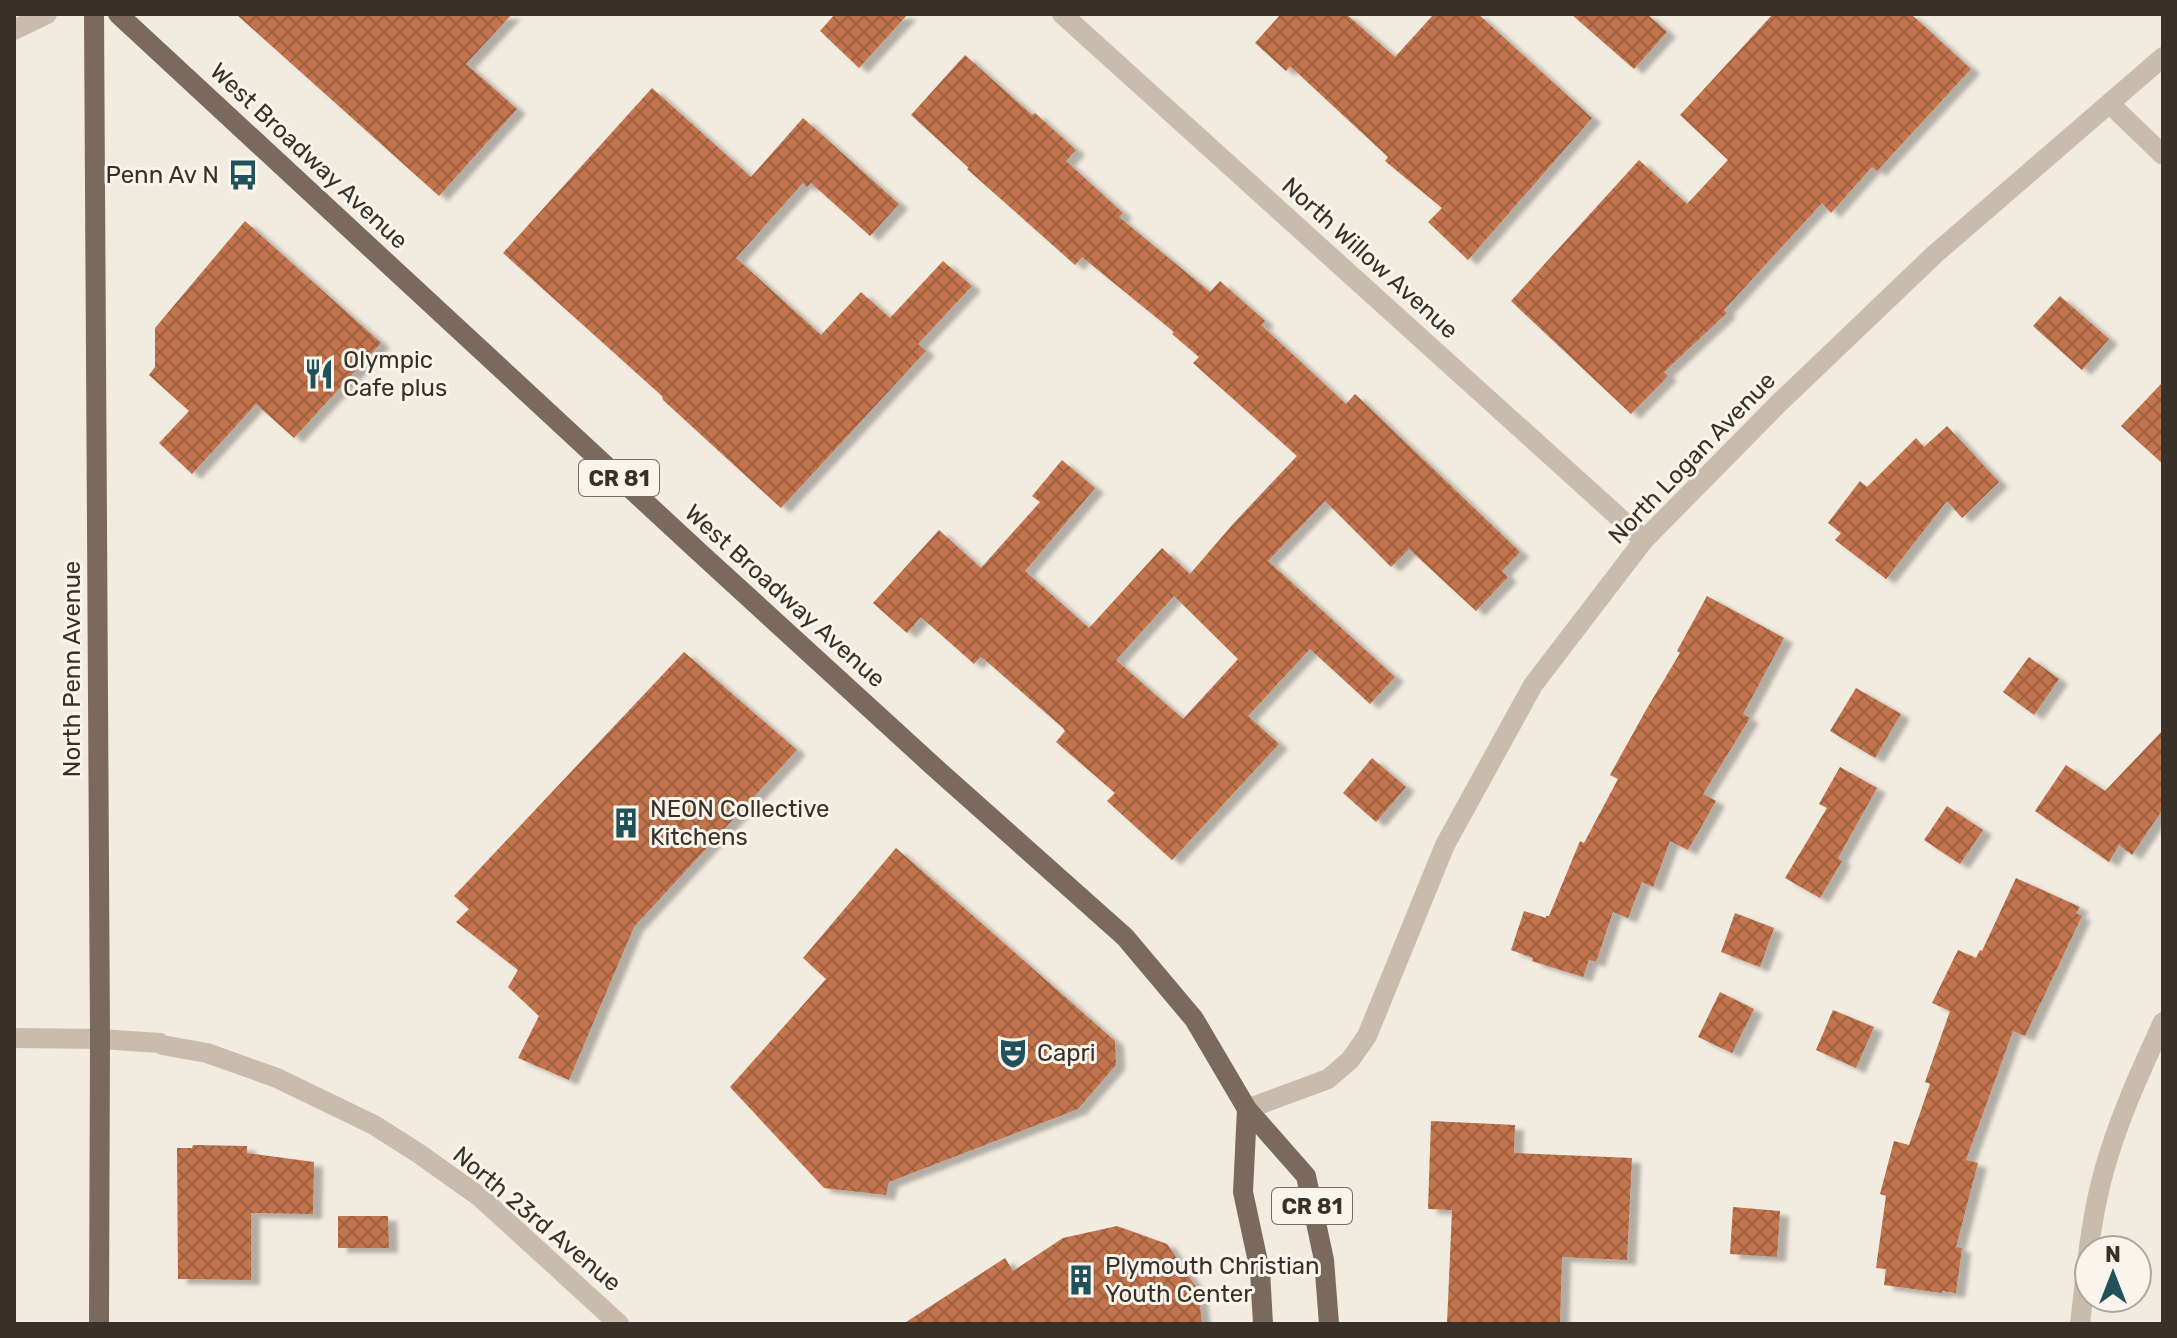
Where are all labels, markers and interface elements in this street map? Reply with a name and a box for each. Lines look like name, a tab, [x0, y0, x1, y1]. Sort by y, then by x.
street label: West Broadway Avenue	[205, 57, 413, 255]
bus stop icon: Penn Av N	[226, 158, 260, 192]
place label: Penn Av N	[105, 161, 219, 189]
street label: North Willow Avenue	[1276, 172, 1464, 344]
place label: Olympic Cafe plus	[343, 346, 447, 402]
restaurant icon: Olympic Cafe plus	[302, 357, 336, 391]
street label: North Logan Avenue	[1603, 366, 1781, 550]
road number: CR 81	[579, 460, 659, 496]
street label: West Broadway Avenue	[679, 499, 891, 693]
street label: North Penn Avenue	[58, 561, 86, 777]
place label: NEON Collective Kitchens	[650, 795, 829, 851]
building icon: NEON Collective Kitchens	[609, 806, 643, 840]
theatre icon: Capri	[996, 1036, 1030, 1070]
place label: Capri	[1037, 1039, 1095, 1067]
street label: North 23rd Avenue	[447, 1141, 627, 1297]
road number: CR 81	[1272, 1188, 1352, 1224]
north arrow	[2073, 1234, 2153, 1314]
text: N	[2105, 1241, 2121, 1268]
place label: Plymouth Christian Youth Center	[1105, 1252, 1320, 1308]
building icon: Plymouth Christian Youth Center	[1064, 1263, 1098, 1297]

